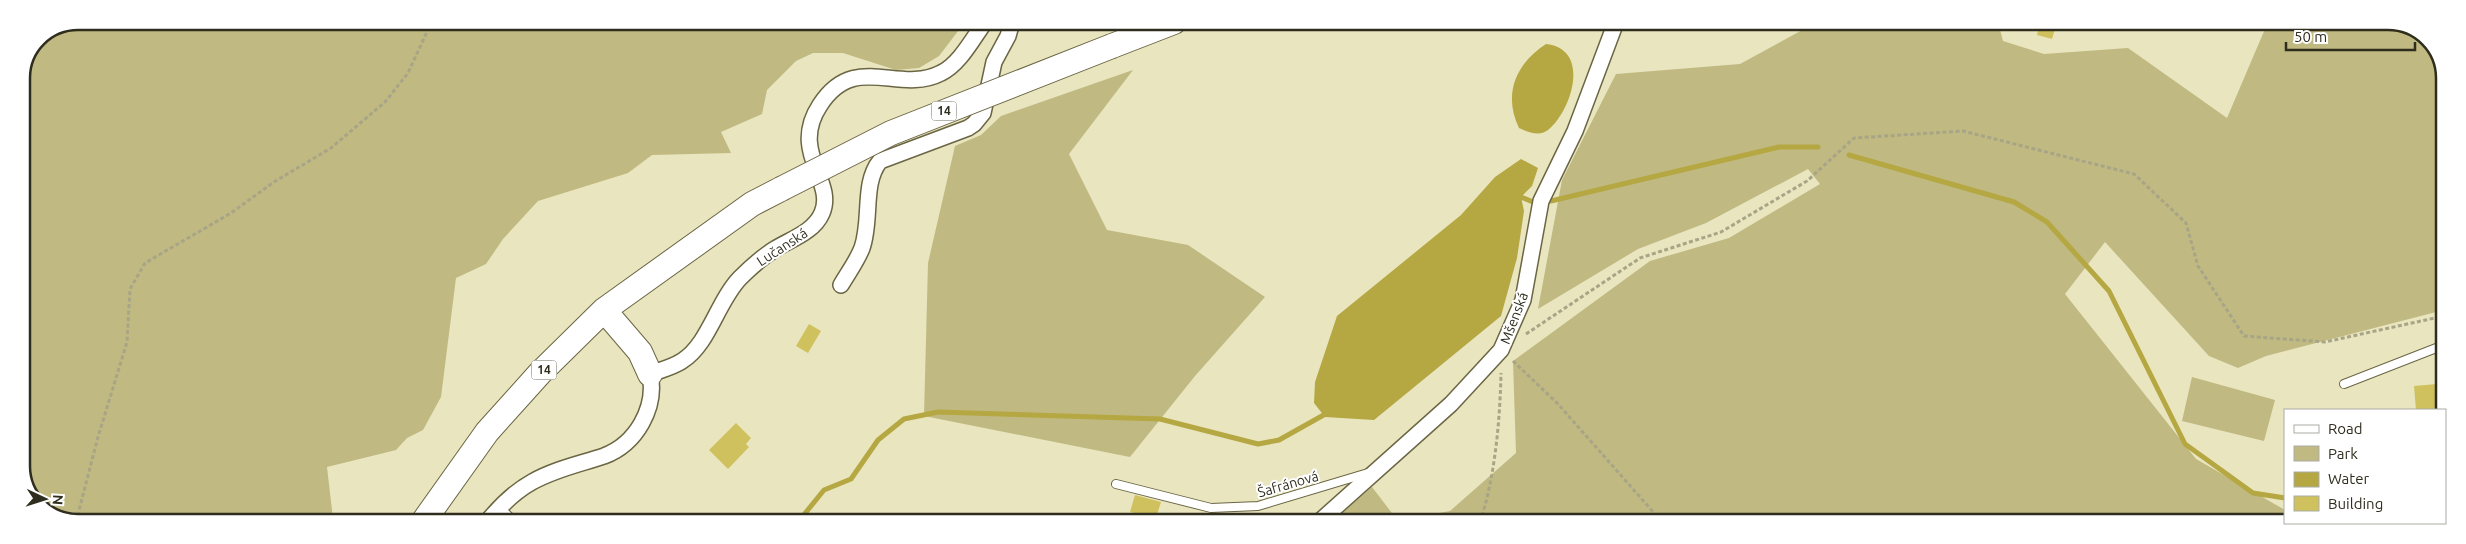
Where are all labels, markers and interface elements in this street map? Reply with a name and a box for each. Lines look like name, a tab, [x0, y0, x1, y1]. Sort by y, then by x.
scale bar	[2286, 20, 2415, 52]
text: 50 m	[2294, 28, 2327, 45]
road number: 14	[932, 102, 956, 120]
street label: Lučanská	[754, 225, 810, 269]
street label: Mšenská	[1497, 290, 1531, 346]
road number: 14	[532, 360, 556, 380]
legend	[2284, 409, 2446, 524]
text: Road	[2328, 420, 2363, 437]
text: Park	[2328, 445, 2358, 462]
street label: Šafránová	[1255, 467, 1320, 500]
text: Water	[2328, 470, 2369, 487]
north arrow	[20, 474, 70, 524]
text: N	[50, 494, 66, 506]
text: Building	[2328, 495, 2383, 512]

